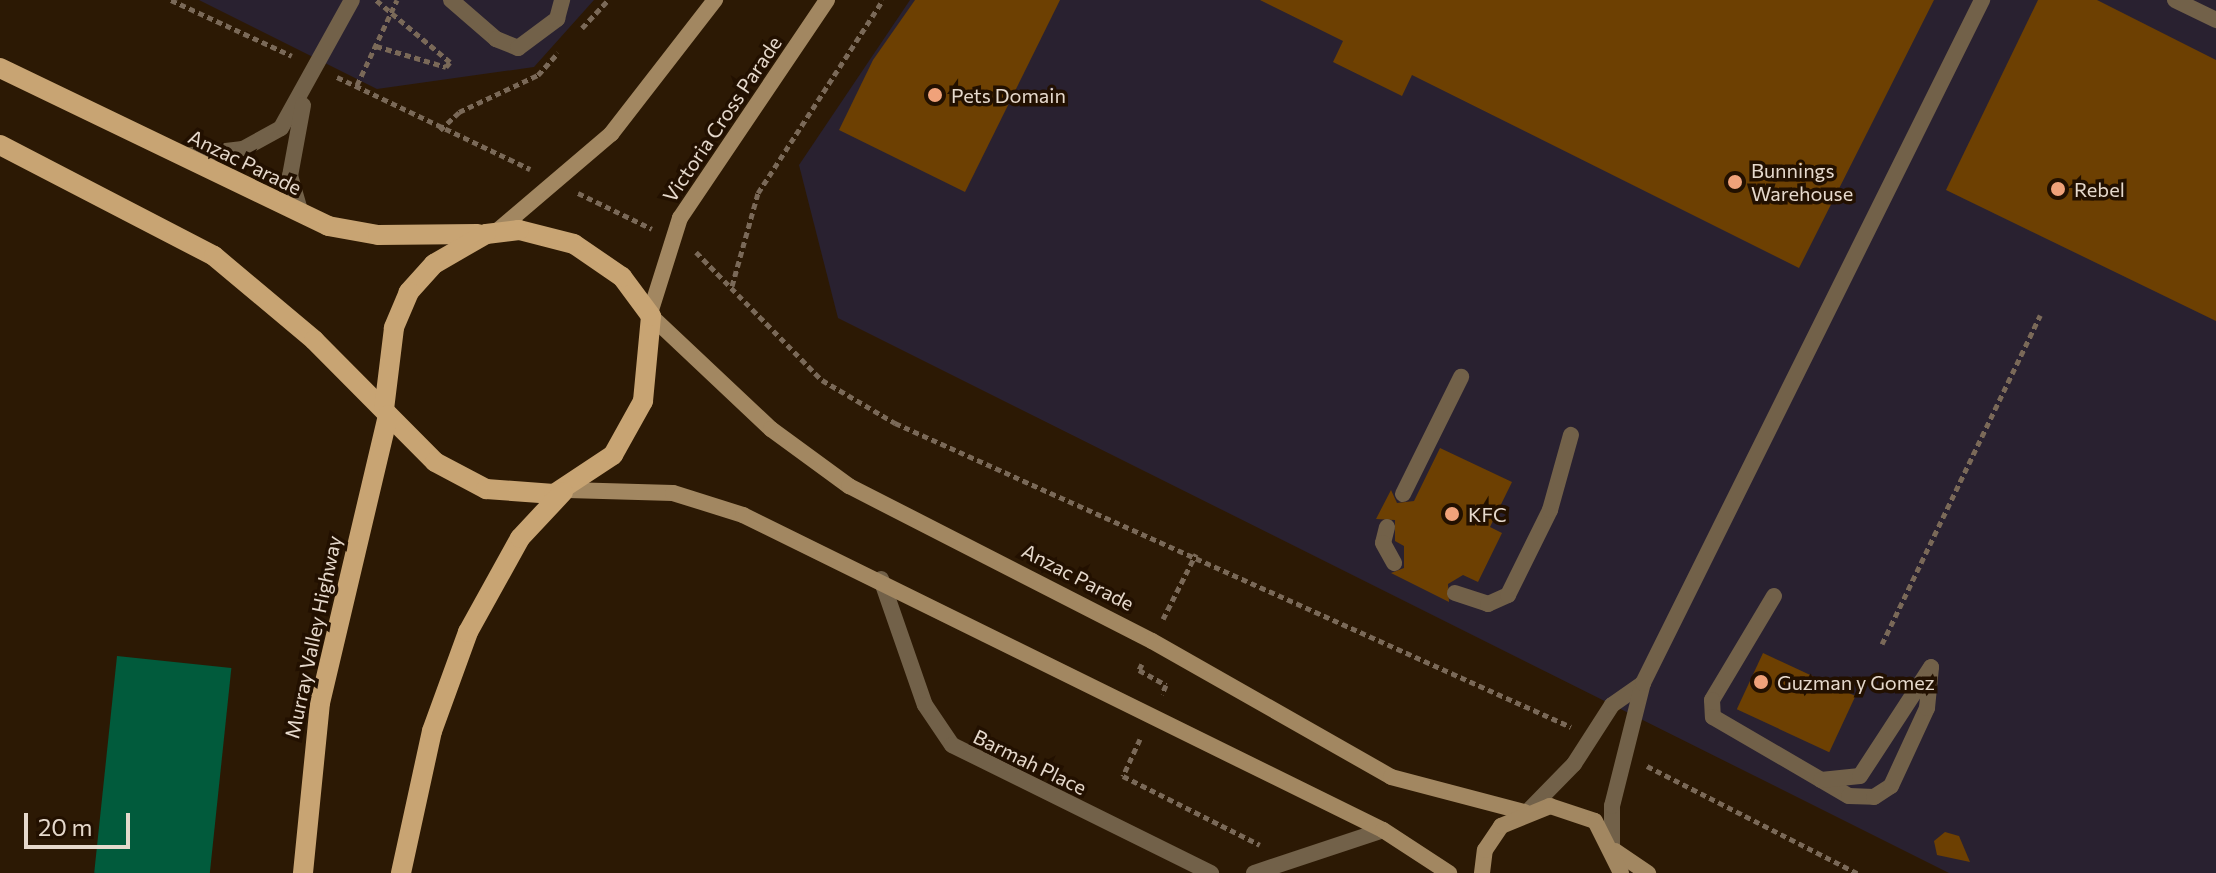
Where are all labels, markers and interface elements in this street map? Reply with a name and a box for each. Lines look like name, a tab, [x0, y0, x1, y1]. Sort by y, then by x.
street label: Victoria Cross Parade	[658, 32, 786, 206]
place label: Pets Domain	[951, 83, 1066, 107]
marker: Pets Domain	[926, 86, 944, 104]
street label: Anzac Parade	[185, 124, 305, 200]
place label: Bunnings Warehouse	[1751, 158, 1853, 205]
marker: Bunnings Warehouse	[1726, 173, 1744, 191]
place label: Rebel	[2074, 177, 2125, 201]
marker: Rebel	[2049, 180, 2067, 198]
place label: KFC	[1468, 502, 1507, 526]
marker: KFC	[1443, 505, 1461, 523]
street label: Murray Valley Highway	[280, 533, 346, 741]
street label: Anzac Parade	[1018, 538, 1138, 616]
place label: Guzman y Gomez	[1777, 670, 1935, 694]
marker: Guzman y Gomez	[1752, 673, 1770, 691]
street label: Barmah Place	[969, 724, 1091, 800]
scale bar	[28, 797, 134, 847]
text: 20 m	[38, 812, 92, 841]

